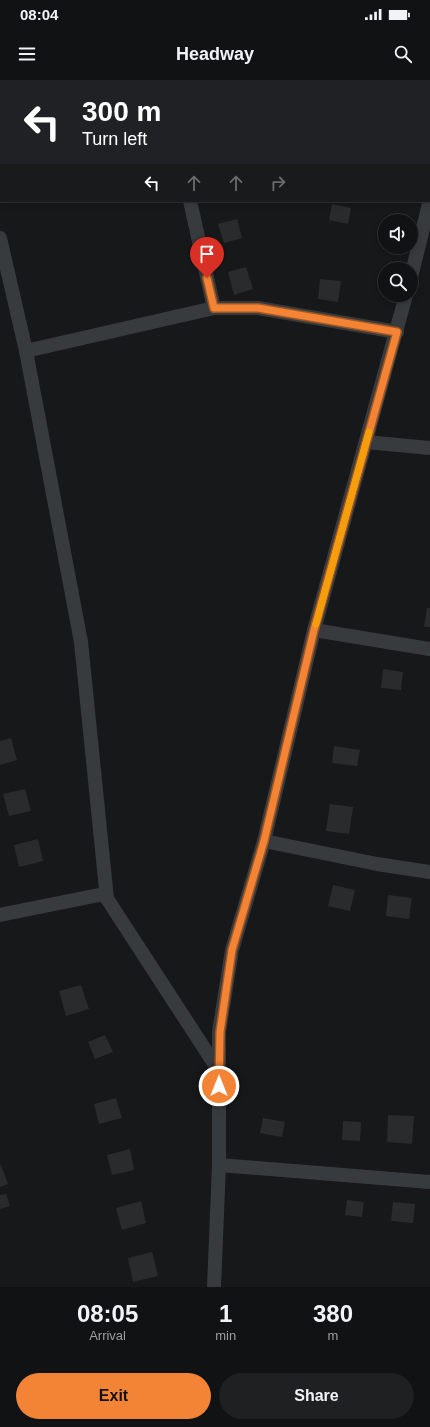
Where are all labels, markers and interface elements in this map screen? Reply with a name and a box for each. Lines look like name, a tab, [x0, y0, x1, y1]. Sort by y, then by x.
text: 08:04	[20, 6, 58, 23]
icon: menu	[16, 43, 38, 65]
icon: search	[392, 43, 414, 65]
text: Headway	[176, 44, 254, 64]
icon: left	[16, 96, 68, 148]
text: 300 m	[82, 96, 161, 127]
text: Turn left	[82, 129, 147, 149]
icon: left	[141, 172, 163, 194]
icon: ahead	[183, 172, 205, 194]
icon: ahead	[225, 172, 247, 194]
icon: right	[267, 172, 289, 194]
map controls	[378, 214, 418, 302]
button: sound	[378, 214, 418, 254]
pin	[190, 237, 224, 278]
icon: arrive	[196, 243, 218, 265]
button: search	[378, 262, 418, 302]
position arrow	[198, 1065, 240, 1107]
text: 08:05	[77, 1300, 138, 1327]
text: 1	[219, 1300, 232, 1327]
text: 380	[313, 1300, 353, 1327]
text: Arrival	[89, 1328, 126, 1343]
text: min	[215, 1328, 236, 1343]
text: m	[328, 1328, 338, 1343]
button: Exit	[16, 1373, 211, 1419]
button: Share	[219, 1373, 414, 1419]

